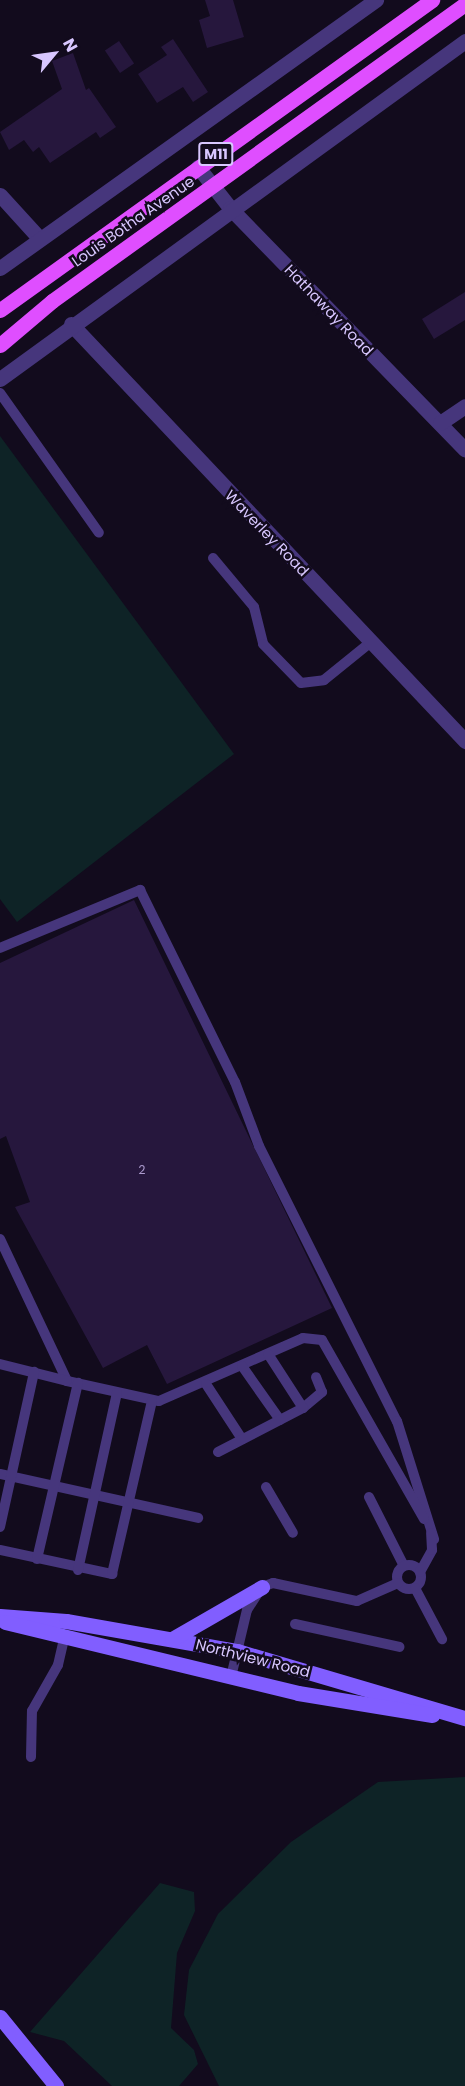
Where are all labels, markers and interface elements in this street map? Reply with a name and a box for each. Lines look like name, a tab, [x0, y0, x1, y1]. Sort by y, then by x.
north arrow	[24, 24, 84, 84]
text: N	[57, 34, 83, 56]
road number: M11	[198, 143, 234, 165]
street label: Louis Botha Avenue	[68, 172, 198, 270]
street label: Hathaway Road	[281, 261, 377, 359]
street label: Waverley Road	[221, 486, 313, 580]
house number: 2	[139, 1163, 145, 1177]
street label: Northview Road	[194, 1635, 312, 1681]

